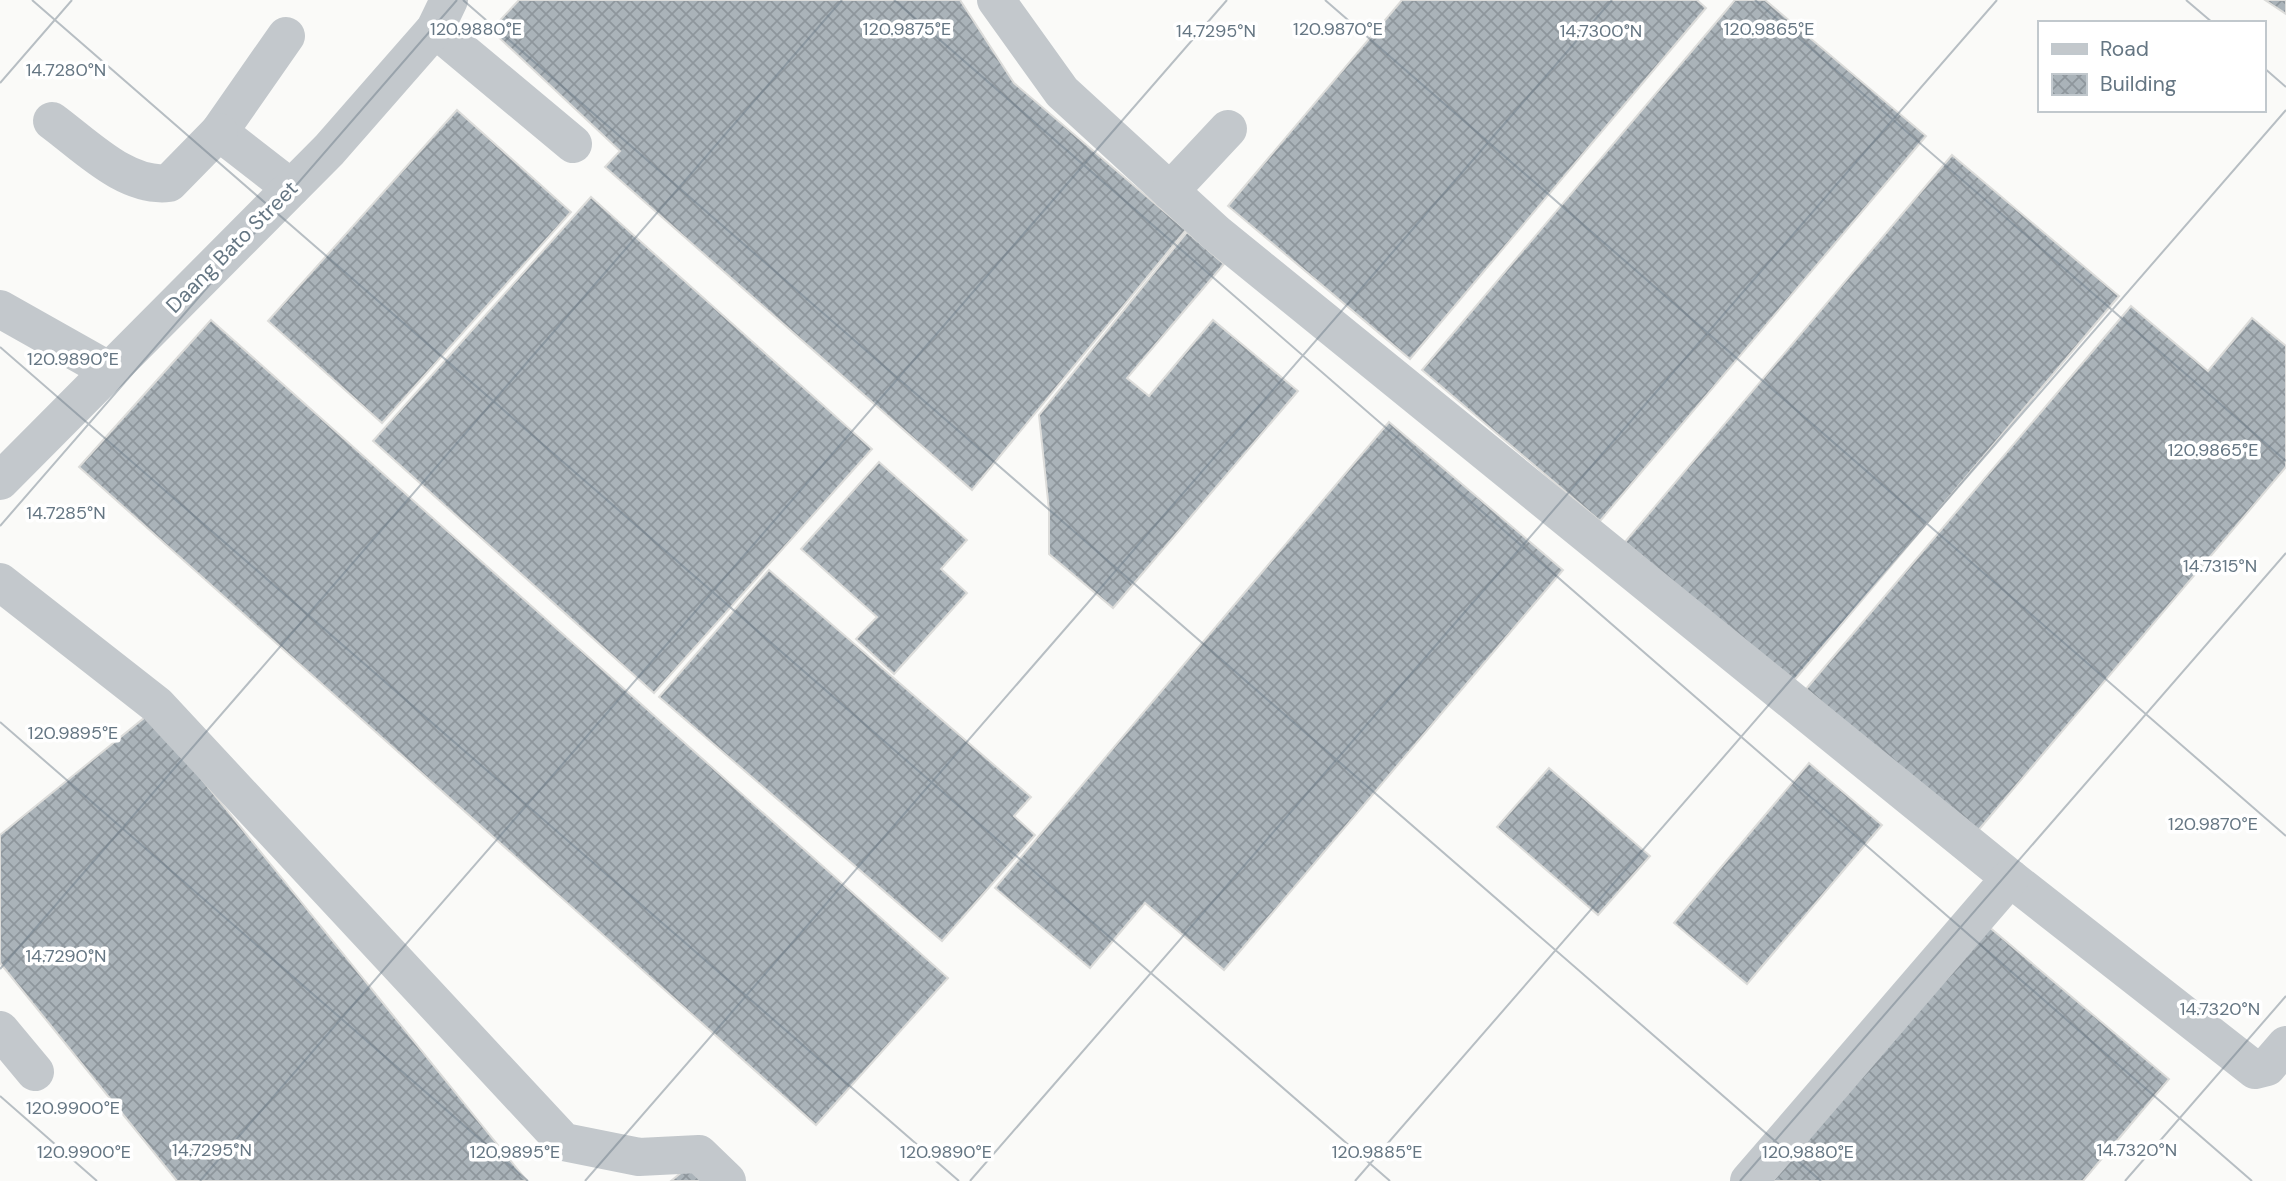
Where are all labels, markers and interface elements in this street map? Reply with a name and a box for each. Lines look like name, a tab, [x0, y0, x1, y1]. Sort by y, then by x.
text: 120.9880°E	[430, 17, 522, 41]
text: 120.9875°E	[863, 17, 951, 41]
text: 120.9870°E	[1293, 17, 1383, 41]
text: 120.9865°E	[1724, 17, 1814, 41]
text: 14.7295°N	[1176, 19, 1256, 43]
text: 14.7300°N	[1560, 19, 1642, 43]
legend	[2038, 21, 2265, 112]
text: Road	[2100, 35, 2149, 63]
text: 14.7280°N	[26, 58, 106, 82]
text: Building	[2100, 70, 2177, 98]
street label: Daang Bato Street	[160, 175, 304, 319]
text: 120.9890°E	[27, 347, 119, 371]
text: 120.9865°E	[2168, 438, 2258, 462]
text: 14.7285°N	[26, 501, 106, 525]
text: 14.7315°N	[2183, 554, 2257, 578]
text: 120.9895°E	[28, 721, 118, 745]
text: 120.9870°E	[2168, 812, 2258, 836]
text: 14.7290°N	[25, 944, 107, 968]
text: 14.7320°N	[2180, 997, 2260, 1021]
text: 120.9900°E	[26, 1096, 120, 1120]
text: 14.7295°N	[172, 1138, 252, 1162]
text: 14.7320°N	[2097, 1138, 2177, 1162]
text: 120.9900°E	[37, 1140, 131, 1164]
text: 120.9895°E	[470, 1140, 560, 1164]
text: 120.9890°E	[900, 1140, 992, 1164]
text: 120.9885°E	[1332, 1140, 1422, 1164]
text: 120.9880°E	[1762, 1140, 1854, 1164]

